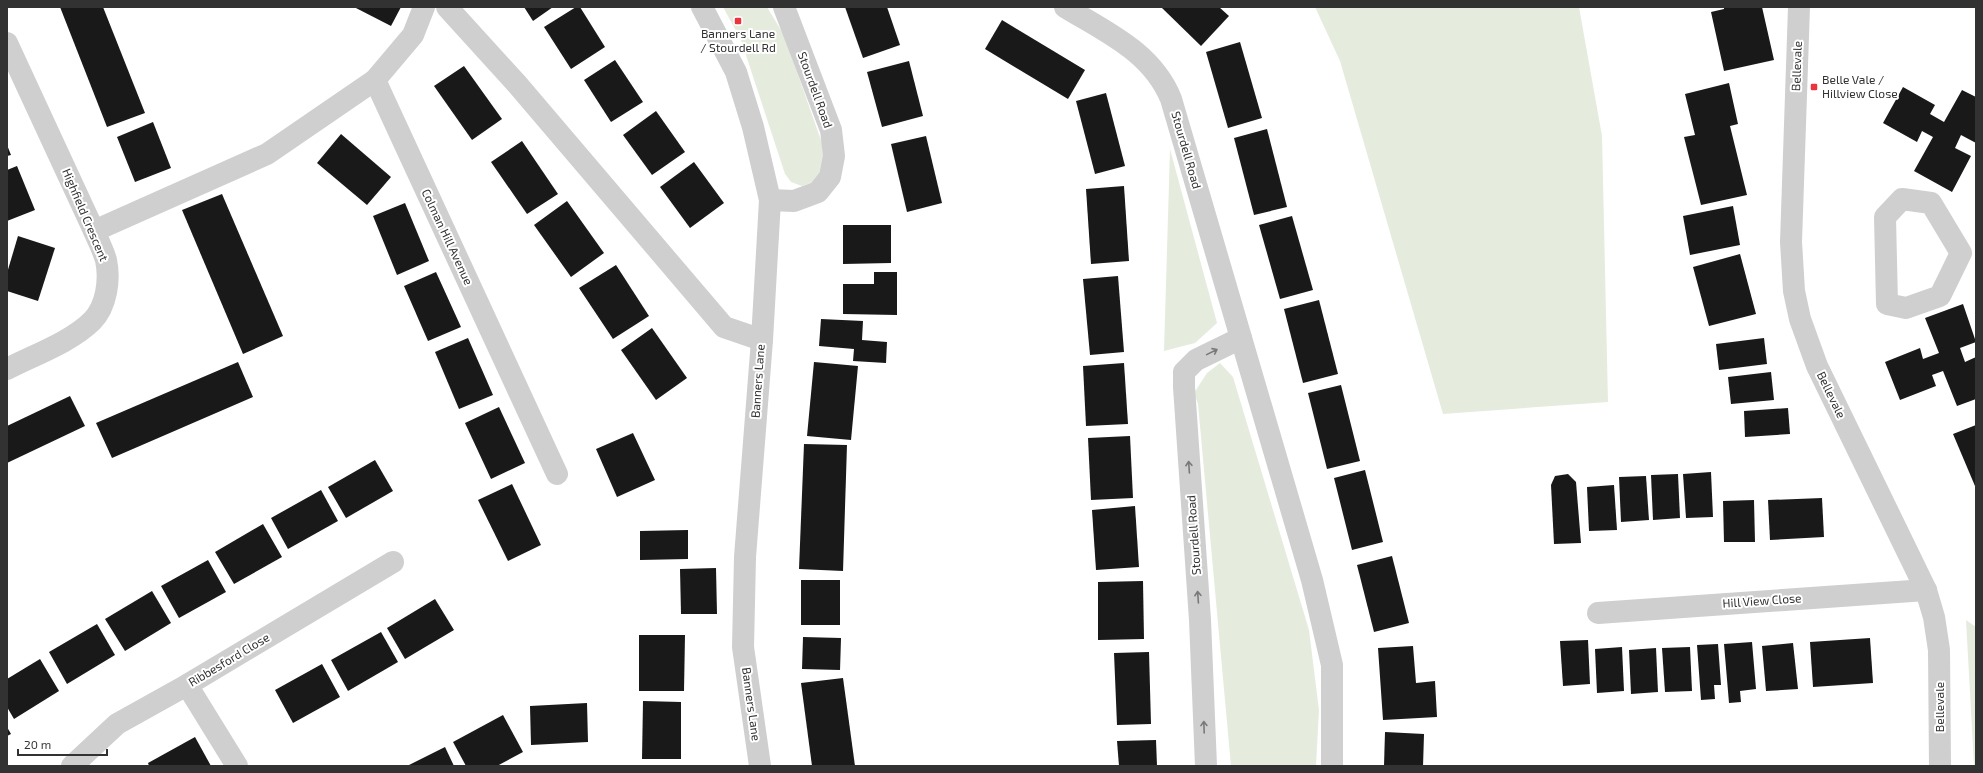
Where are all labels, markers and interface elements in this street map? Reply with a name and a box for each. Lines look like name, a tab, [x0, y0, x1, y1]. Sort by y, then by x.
marker: Banners Lane / Stourdell Rd	[733, 16, 743, 26]
place label: Banners Lane / Stourdell Rd	[700, 26, 776, 54]
street label: Bellevale	[1788, 41, 1804, 91]
street label: Stourdell Road	[796, 50, 836, 130]
place label: Belle Vale / Hillview Close	[1822, 72, 1898, 100]
marker: Belle Vale / Hillview Close	[1809, 82, 1819, 92]
street label: Stourdell Road	[1169, 109, 1205, 190]
street label: Highfield Crescent	[60, 166, 112, 263]
street label: Colman Hill Avenue	[420, 186, 476, 287]
street label: Banners Lane	[747, 343, 767, 418]
one-way arrow	[1206, 348, 1218, 355]
street label: Bellevale	[1815, 369, 1849, 420]
one-way arrow	[1186, 461, 1193, 474]
street label: Stourdell Road	[1183, 495, 1203, 575]
street label: Hill View Close	[1722, 590, 1802, 610]
one-way arrow	[1195, 591, 1202, 604]
street label: Ribbesford Close	[185, 629, 271, 689]
street label: Banners Lane	[740, 666, 764, 742]
street label: Bellevale	[1932, 682, 1946, 732]
one-way arrow	[1200, 721, 1208, 734]
scale bar	[18, 731, 107, 757]
text: 20 m	[24, 737, 51, 751]

